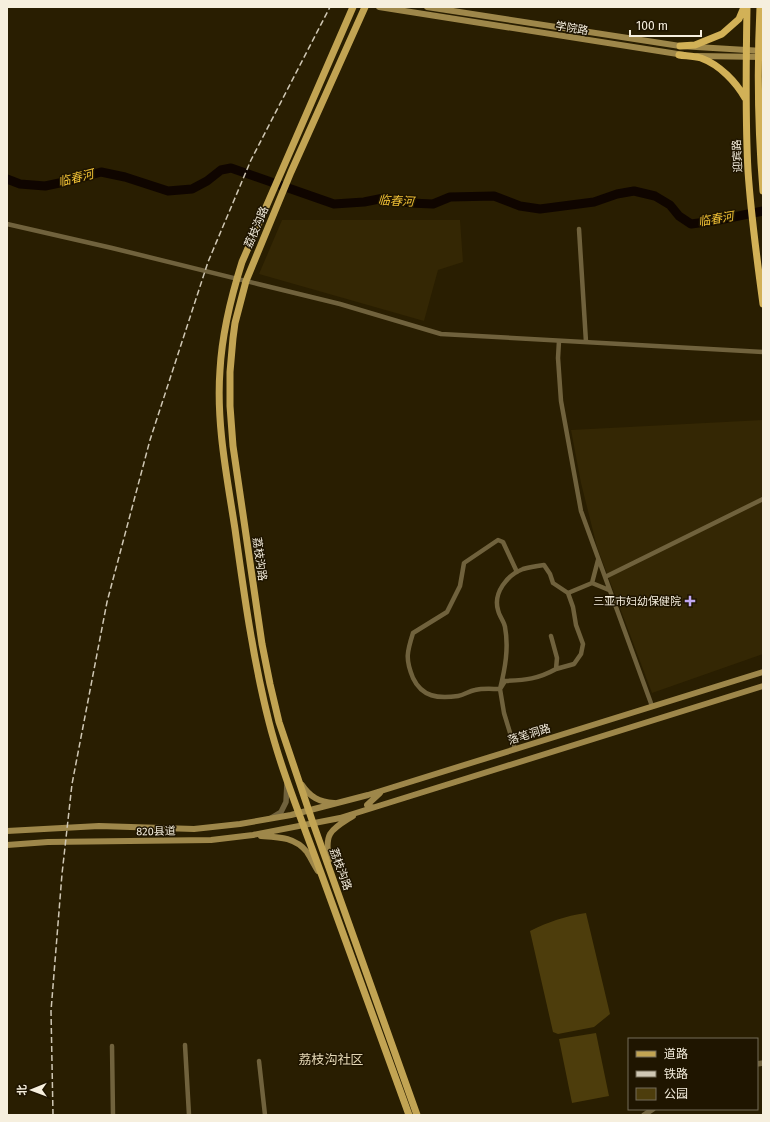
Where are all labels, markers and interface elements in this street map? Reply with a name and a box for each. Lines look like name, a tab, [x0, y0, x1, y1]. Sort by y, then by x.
scale bar	[630, 12, 701, 38]
street label: 学院路	[555, 19, 589, 37]
text: 100 m	[636, 19, 668, 33]
street label: 迎宾路	[730, 139, 745, 173]
water label: 临春河	[57, 166, 97, 189]
water label: 临春河	[378, 193, 416, 209]
street label: 荔枝沟路	[242, 204, 271, 250]
water label: 临春河	[697, 209, 737, 229]
street label: 荔枝沟路	[250, 536, 269, 582]
place label: 三亚市妇幼保健院	[593, 595, 681, 608]
marker: 三亚市妇幼保健院	[684, 595, 696, 607]
street label: 落笔洞路	[506, 722, 552, 747]
street label: 820县道	[136, 825, 176, 838]
street label: 荔枝沟路	[327, 846, 354, 892]
legend	[628, 1038, 758, 1110]
text: 道路	[664, 1047, 688, 1061]
district label: 荔枝沟社区	[298, 1052, 364, 1067]
text: 铁路	[664, 1067, 688, 1081]
north arrow	[12, 1070, 52, 1110]
text: 北	[16, 1085, 29, 1096]
text: 公园	[664, 1087, 688, 1101]

